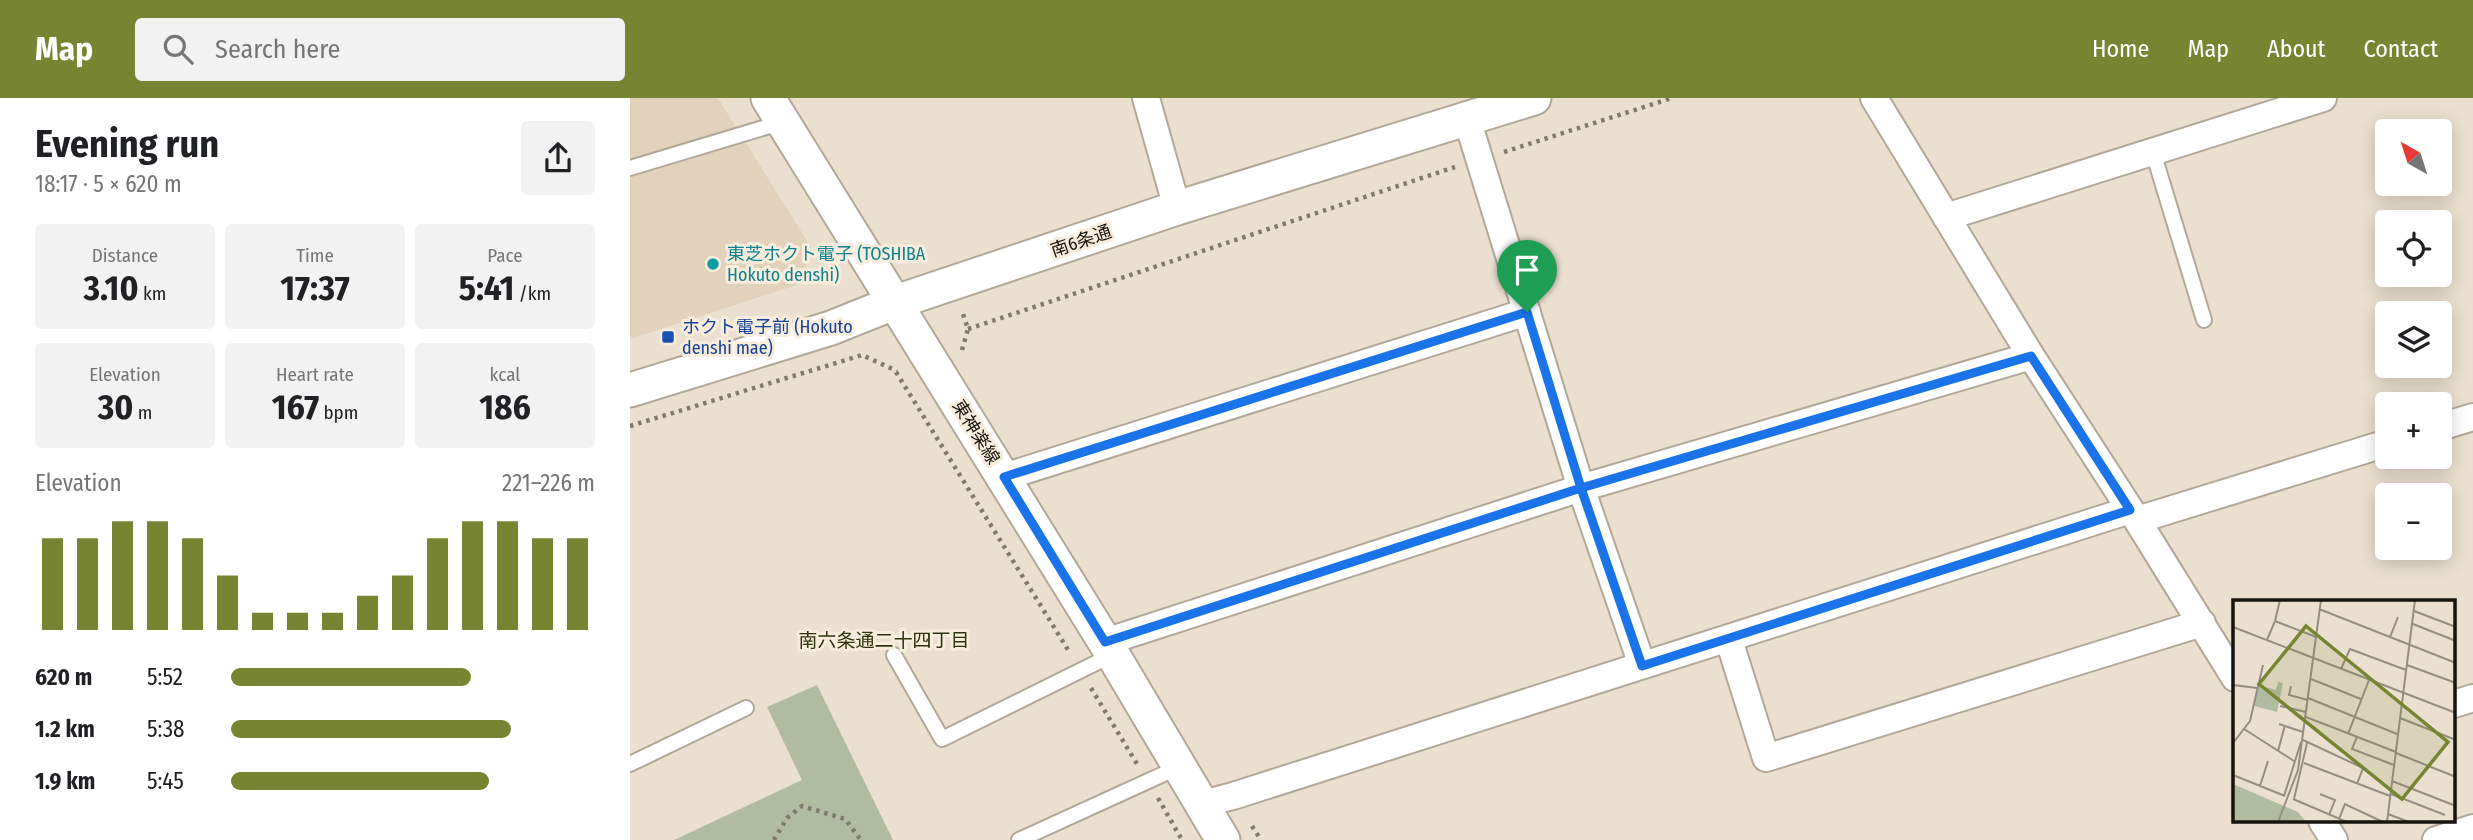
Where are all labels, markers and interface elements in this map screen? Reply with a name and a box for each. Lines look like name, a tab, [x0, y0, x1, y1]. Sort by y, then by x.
search box	[135, 18, 625, 81]
text: Map	[35, 29, 93, 69]
icon: search	[159, 30, 197, 68]
text: Search here	[215, 34, 340, 65]
text: Home	[2092, 35, 2149, 63]
text: Map	[2187, 35, 2229, 63]
text: About	[2267, 35, 2325, 63]
text: Contact	[2363, 35, 2438, 63]
north arrow	[2375, 119, 2452, 196]
map controls	[2375, 119, 2452, 560]
text: Evening run	[35, 121, 219, 167]
button: share	[521, 121, 595, 195]
text: 18:17 · 5 × 620 m	[35, 170, 182, 198]
button: locate	[2375, 210, 2452, 287]
street label: 南6条通	[1048, 220, 1114, 262]
pin	[1497, 240, 1557, 312]
place label: 東芝ホクト電子 (TOSHIBA Hokuto denshi)	[727, 243, 926, 286]
text: Distance	[92, 244, 158, 267]
text: Time	[296, 244, 334, 267]
text: Pace	[487, 244, 523, 267]
icon: arrive	[1508, 251, 1546, 289]
marker: 東芝ホクト電子 (TOSHIBA Hokuto denshi)	[705, 256, 721, 272]
text: 3.10	[84, 267, 139, 309]
text: 17:37	[280, 267, 350, 309]
text: 5:41	[459, 267, 514, 309]
text: km	[139, 282, 166, 305]
text: /km	[514, 282, 551, 305]
button: layers	[2375, 301, 2452, 378]
place label: ホクト電子前 (Hokuto denshi mae)	[682, 316, 853, 359]
marker: ホクト電子前 (Hokuto denshi mae)	[660, 329, 676, 345]
text: Elevation	[89, 363, 161, 386]
text: Heart rate	[276, 363, 354, 386]
text: kcal	[490, 363, 520, 386]
text: 30	[98, 386, 133, 428]
text: 167	[272, 386, 319, 428]
text: 186	[479, 386, 531, 428]
button: +	[2375, 392, 2452, 469]
street label: 東神楽線	[948, 396, 1004, 468]
text: m	[133, 401, 152, 424]
text: bpm	[319, 401, 358, 424]
text: Elevation	[35, 469, 122, 497]
text: 221–226 m	[502, 469, 595, 497]
button: −	[2375, 483, 2452, 560]
inset map	[2233, 600, 2456, 822]
district label: 南六条通二十四丁目	[798, 629, 970, 652]
text: 620 m	[35, 663, 92, 691]
text: 5:52	[147, 663, 183, 691]
text: 1.2 km	[35, 715, 95, 743]
text: 5:38	[147, 715, 185, 743]
text: 1.9 km	[35, 767, 95, 795]
text: 5:45	[147, 767, 184, 795]

